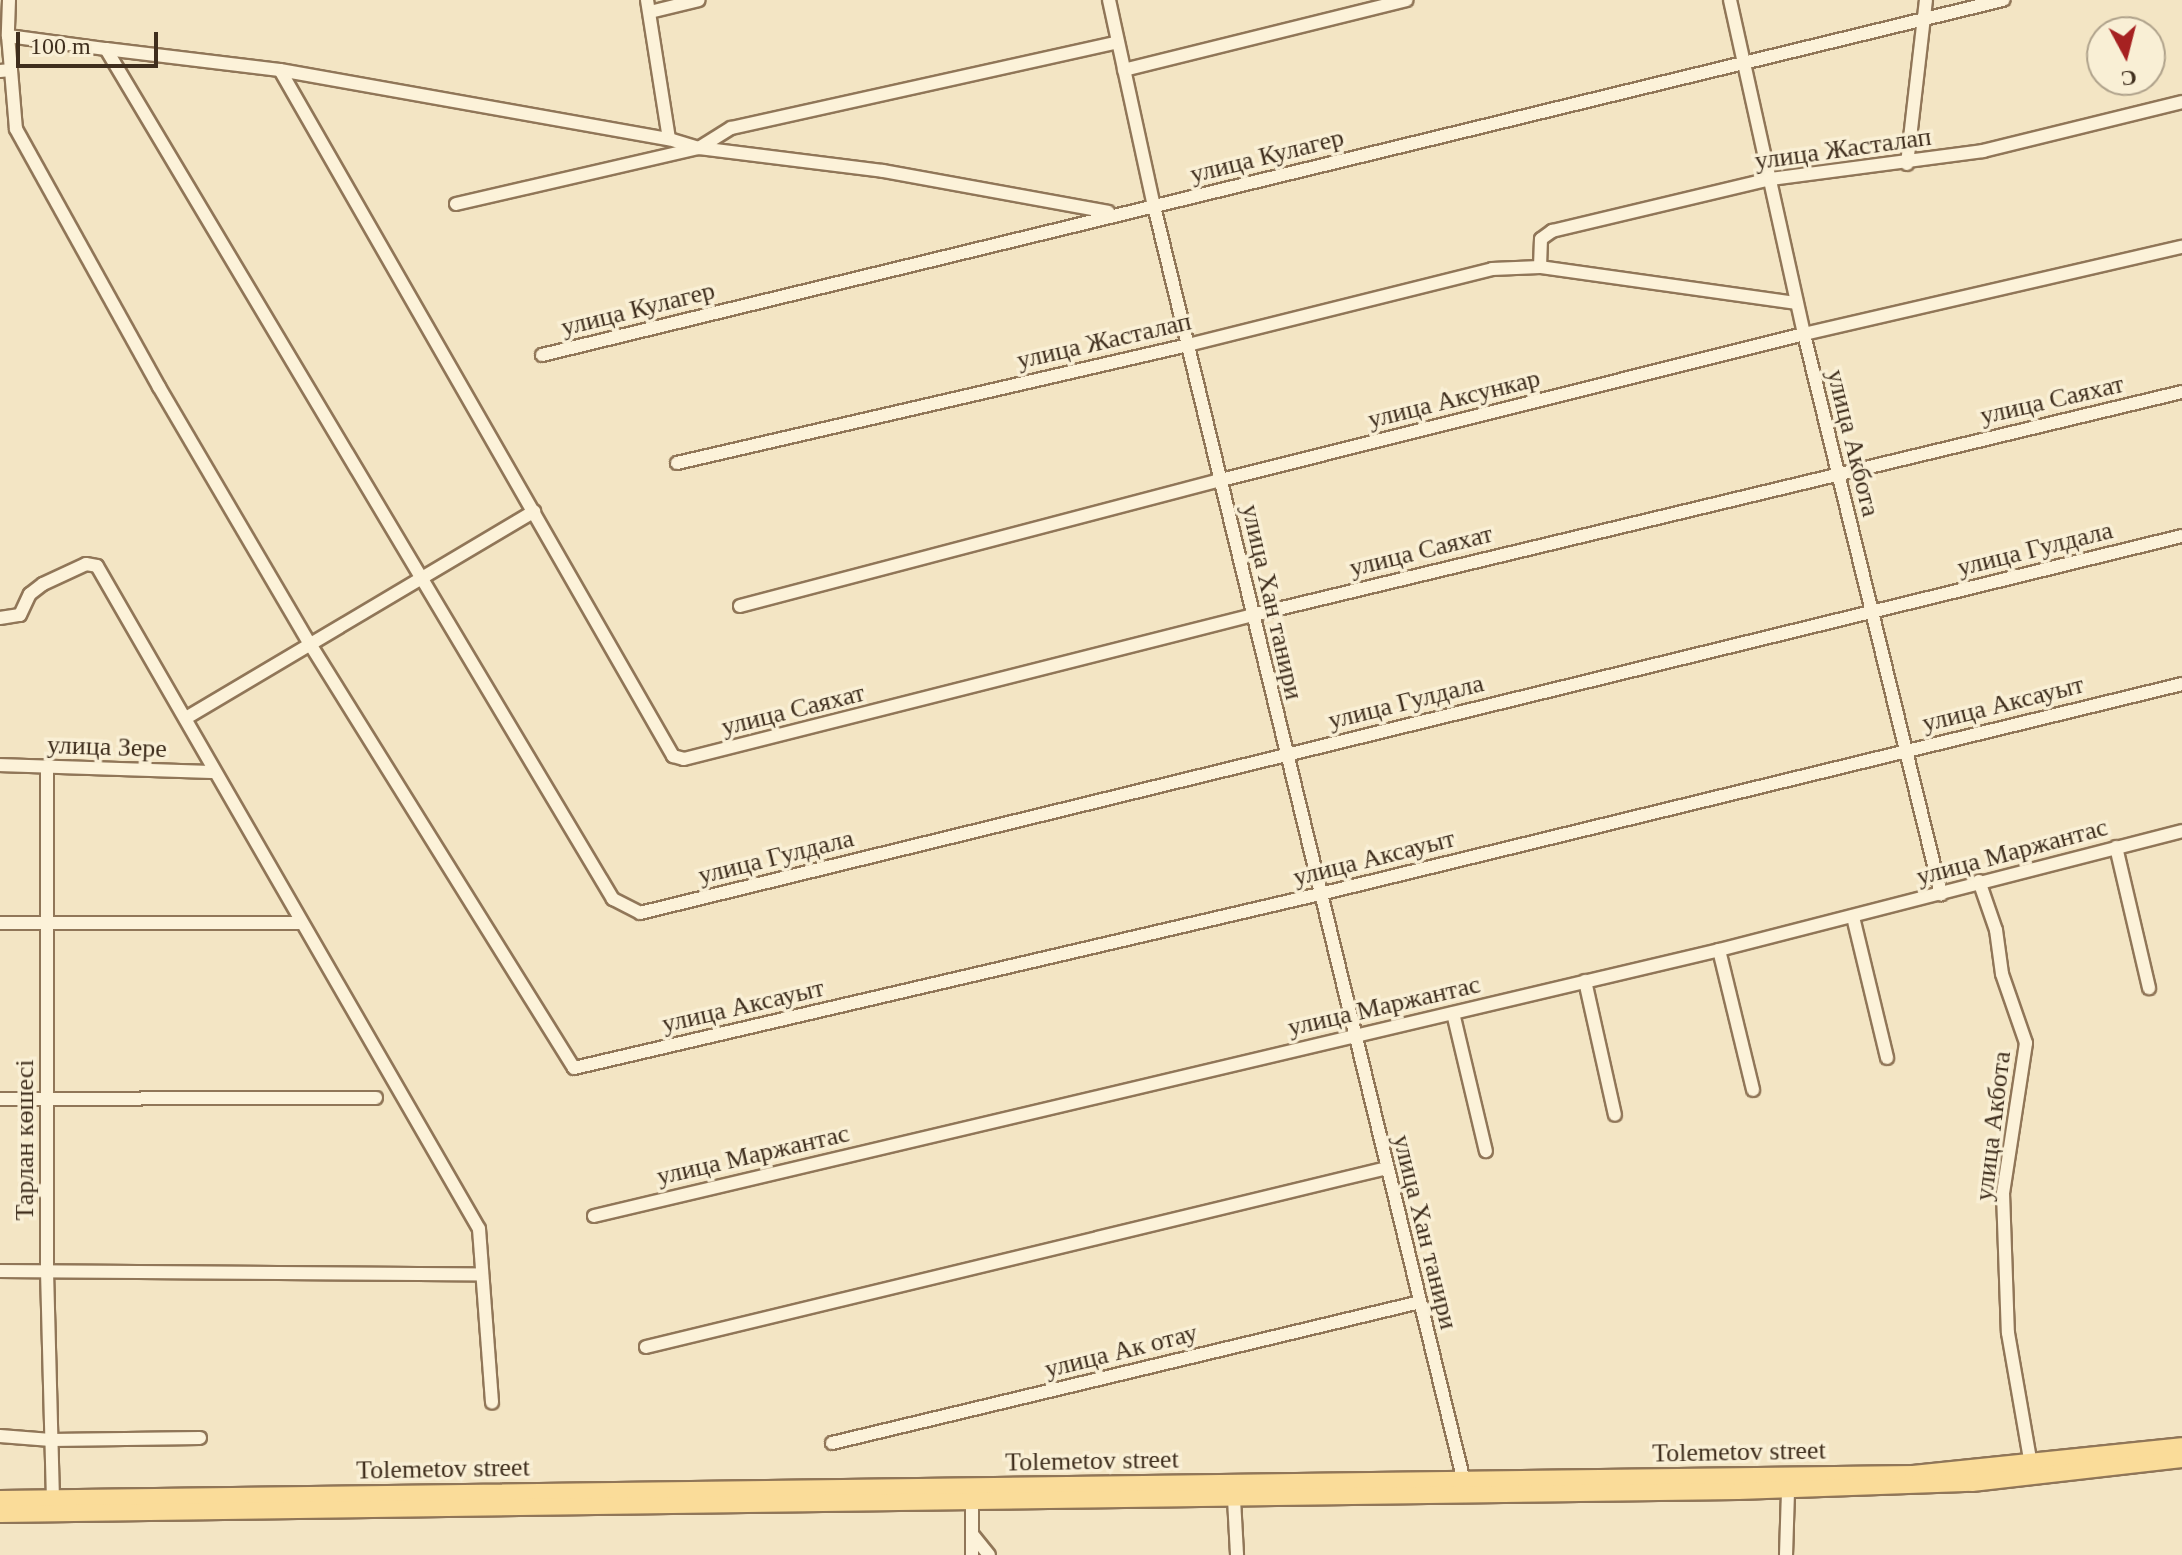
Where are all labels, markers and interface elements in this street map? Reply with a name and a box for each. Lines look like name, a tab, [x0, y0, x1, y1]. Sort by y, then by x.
scale bar	[20, 16, 162, 66]
north arrow	[2086, 16, 2166, 96]
text: 100 m	[30, 33, 91, 59]
text: С	[2119, 65, 2138, 92]
street label: улица Жасталап	[1753, 121, 1933, 177]
street label: улица Кулагер	[1187, 122, 1347, 190]
street label: улица Кулагер	[558, 275, 718, 343]
street label: улица Жасталап	[1014, 306, 1194, 376]
street label: улица Аксункар	[1365, 363, 1543, 435]
street label: улица Акбота	[1820, 366, 1886, 520]
street label: улица Саяхат	[1977, 368, 2127, 432]
street label: улица Хан танири	[1234, 501, 1310, 703]
street label: улица Гулдала	[1954, 515, 2116, 583]
street label: улица Саяхат	[1346, 518, 1496, 584]
street label: улица Гулдала	[1325, 668, 1487, 736]
street label: улица Аксауыт	[1919, 669, 2087, 739]
street label: улица Саяхат	[718, 677, 868, 743]
street label: улица Зере	[47, 729, 167, 765]
street label: улица Маржантас	[1913, 811, 2111, 893]
street label: улица Гулдала	[695, 823, 857, 891]
street label: улица Аксауыт	[1290, 823, 1458, 893]
street label: улица Маржантас	[1285, 969, 1483, 1043]
street label: улица Аксауыт	[659, 972, 827, 1040]
street label: улица Акбота	[1968, 1049, 2018, 1203]
street label: Тарлан көшесі	[9, 1060, 41, 1220]
street label: улица Маржантас	[654, 1118, 852, 1192]
street label: улица Хан танири	[1386, 1131, 1464, 1333]
street label: улица Ак отау	[1041, 1317, 1201, 1385]
street label: Tolemetov street	[1652, 1435, 1826, 1469]
street label: Tolemetov street	[1005, 1444, 1179, 1478]
street label: Tolemetov street	[356, 1452, 530, 1486]

